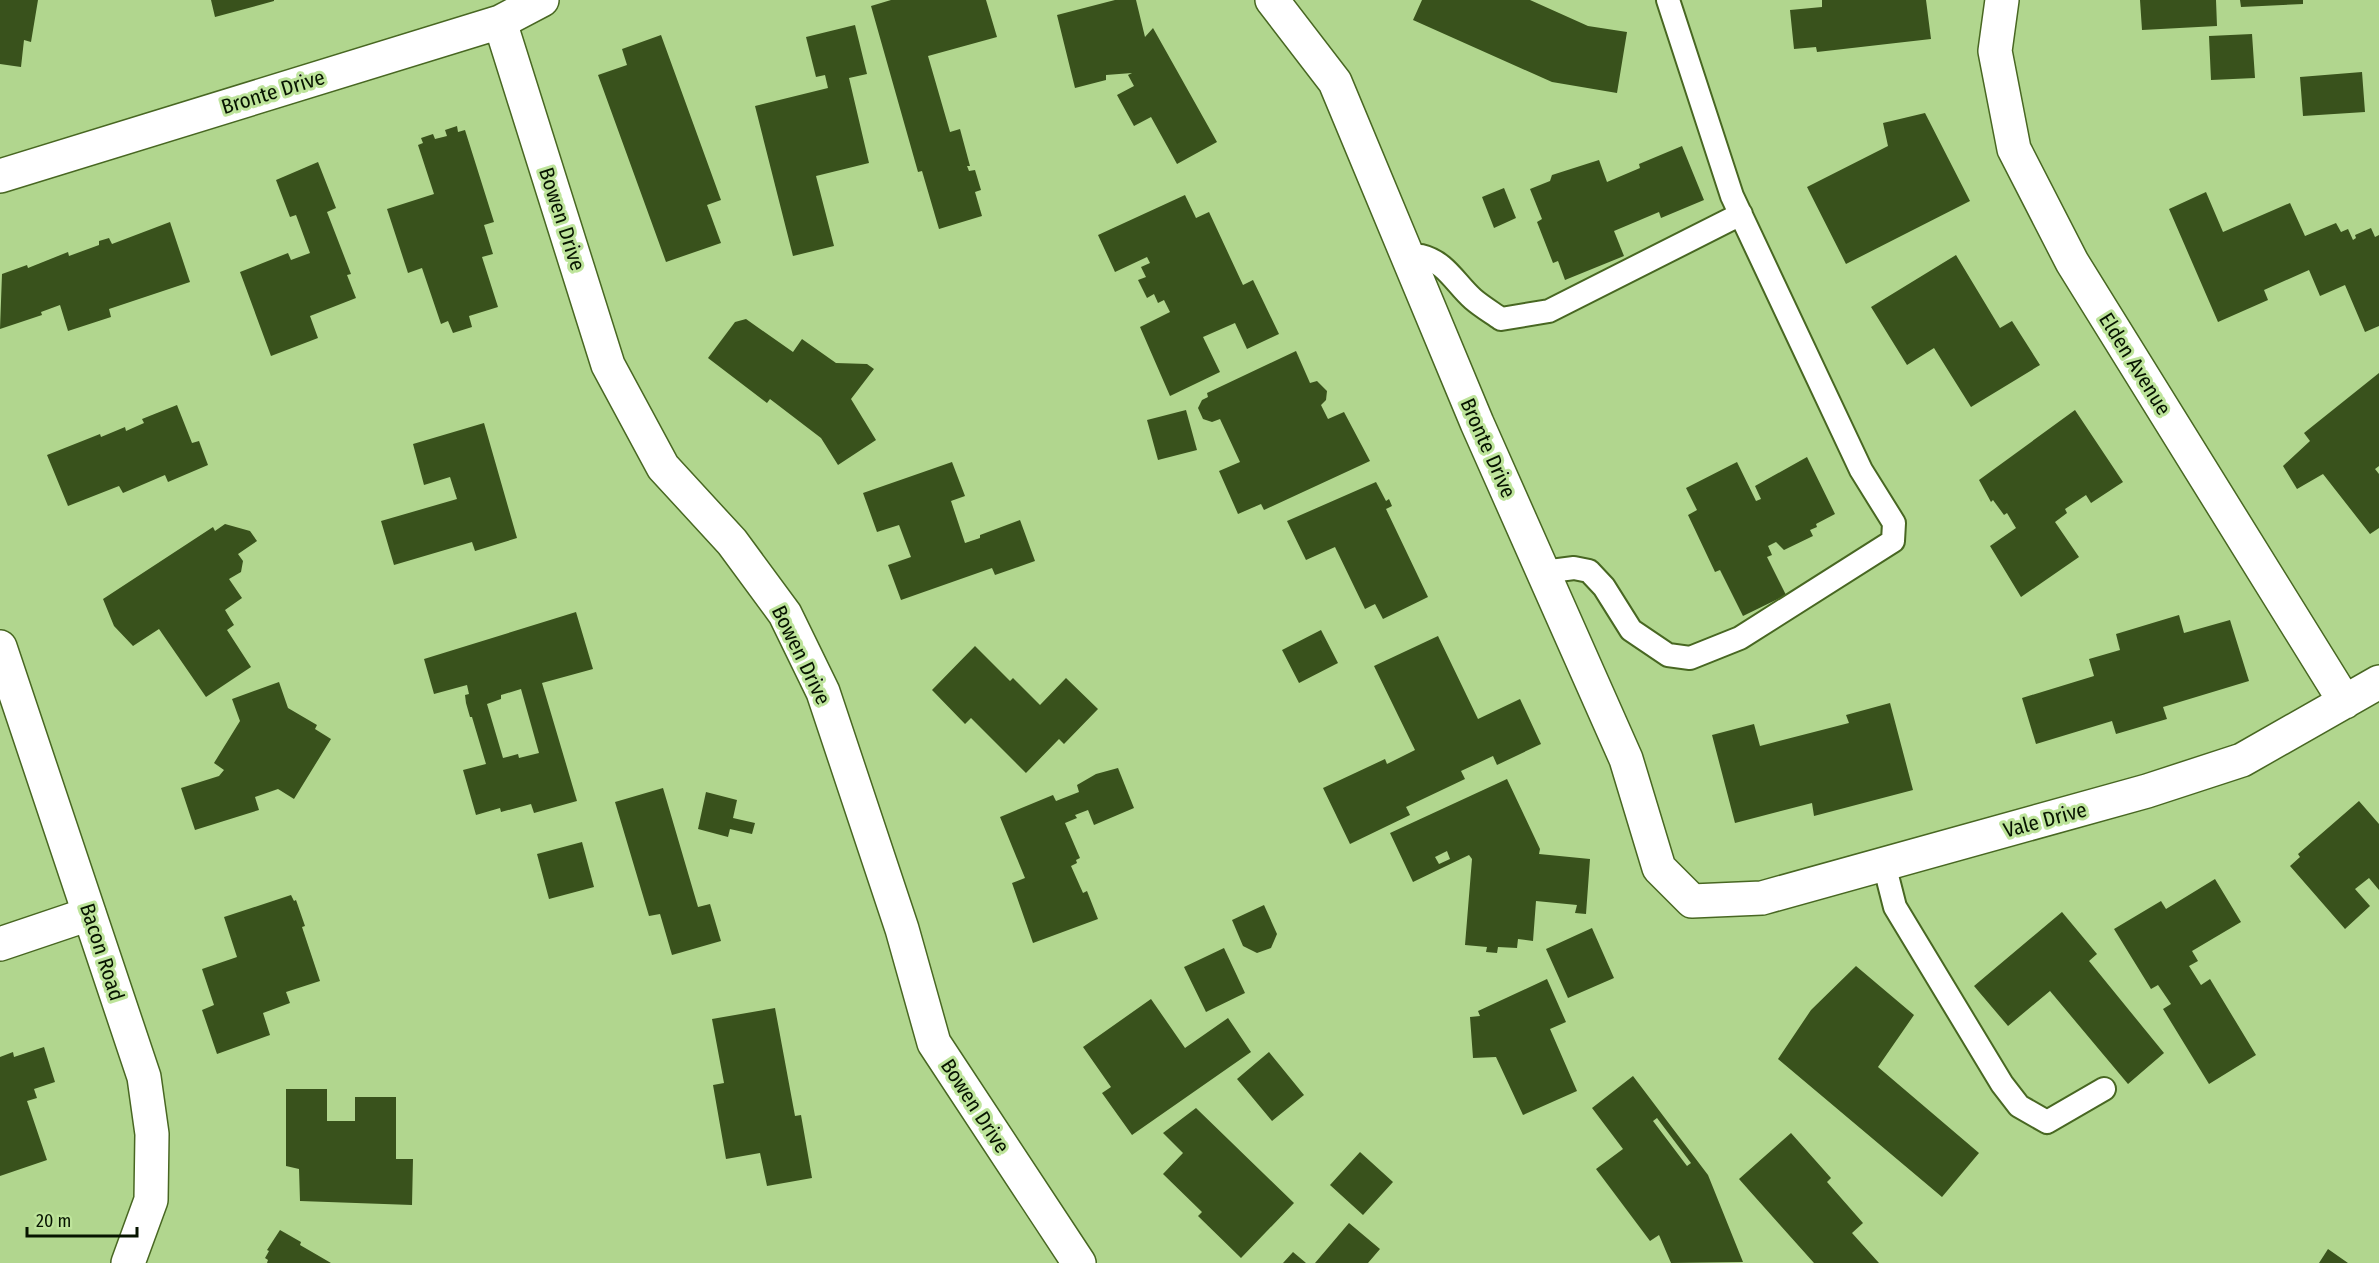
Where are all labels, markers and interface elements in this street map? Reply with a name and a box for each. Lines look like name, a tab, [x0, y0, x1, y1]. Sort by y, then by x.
street label: Bronte Drive	[218, 64, 328, 120]
street label: Bowen Drive	[533, 164, 591, 274]
street label: Elden Avenue	[2093, 308, 2177, 420]
street label: Bronte Drive	[1454, 394, 1522, 502]
street label: Bowen Drive	[766, 601, 836, 709]
street label: Vale Drive	[2001, 796, 2089, 844]
street label: Bacon Road	[74, 900, 130, 1004]
street label: Bowen Drive	[935, 1054, 1015, 1158]
scale bar	[27, 1200, 136, 1238]
text: 20 m	[36, 1210, 71, 1232]

